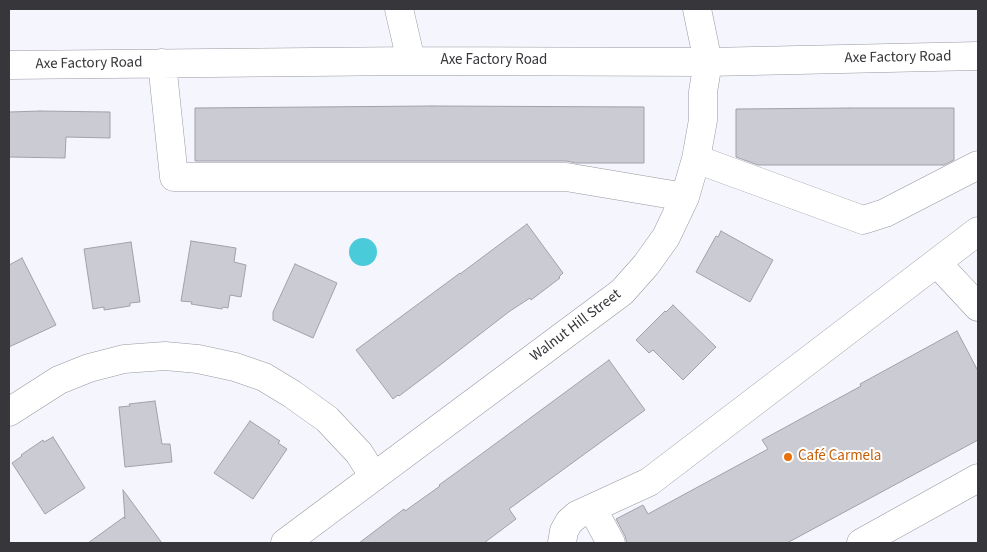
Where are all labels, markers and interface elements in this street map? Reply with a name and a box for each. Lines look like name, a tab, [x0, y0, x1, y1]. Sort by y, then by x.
street label: Axe Factory Road	[844, 48, 952, 68]
street label: Axe Factory Road	[441, 52, 547, 70]
street label: Axe Factory Road	[35, 54, 143, 74]
street label: Walnut Hill Street	[527, 286, 625, 366]
place label: Café Carmela	[798, 448, 881, 466]
marker: Café Carmela	[782, 451, 794, 463]

